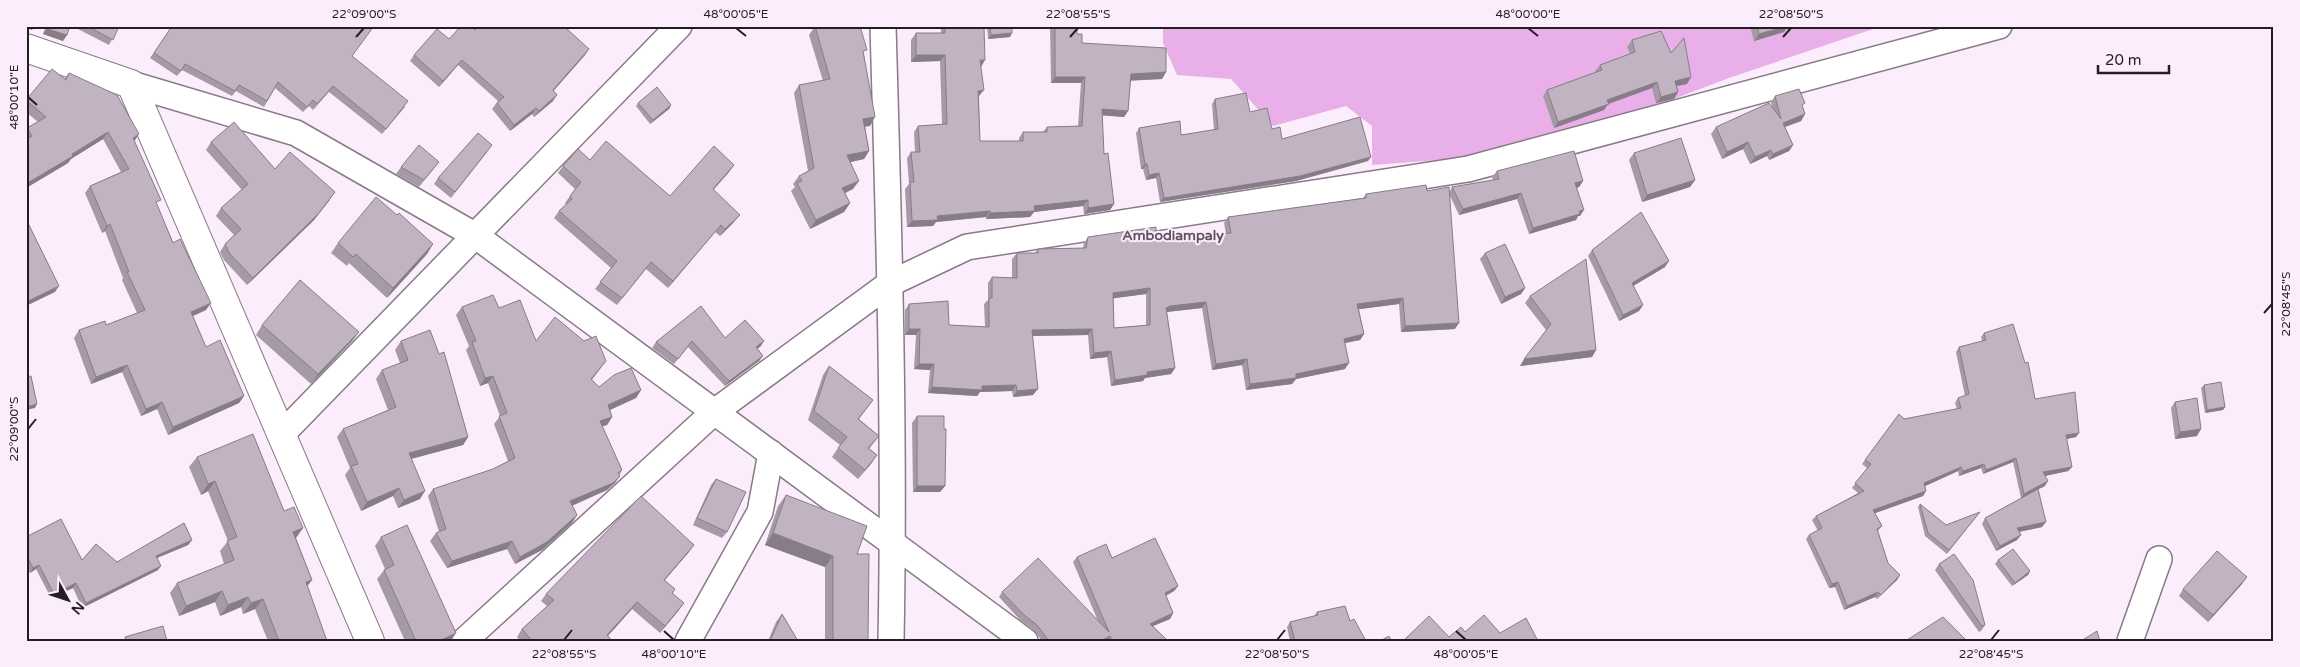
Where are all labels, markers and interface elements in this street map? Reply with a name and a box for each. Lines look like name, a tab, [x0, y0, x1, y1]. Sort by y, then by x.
text: 22°09'00"S	[332, 7, 396, 21]
text: 48°00'05"E	[703, 7, 769, 21]
text: 22°08'55"S	[1046, 7, 1110, 21]
text: 48°00'00"E	[1495, 7, 1561, 21]
text: 22°08'50"S	[1759, 7, 1823, 21]
scale bar	[2098, 42, 2169, 74]
text: 20 m	[2105, 51, 2142, 69]
text: 48°00'10"E	[7, 64, 21, 130]
district label: Ambodiampaly	[1122, 227, 1224, 244]
text: 22°08'45"S	[2279, 272, 2293, 336]
text: 22°09'00"S	[7, 397, 21, 461]
north arrow	[42, 574, 92, 624]
text: N	[67, 598, 88, 618]
text: 22°08'55"S	[532, 647, 596, 661]
text: 48°00'10"E	[641, 647, 707, 661]
text: 22°08'50"S	[1245, 647, 1309, 661]
text: 48°00'05"E	[1433, 647, 1499, 661]
text: 22°08'45"S	[1959, 647, 2023, 661]

